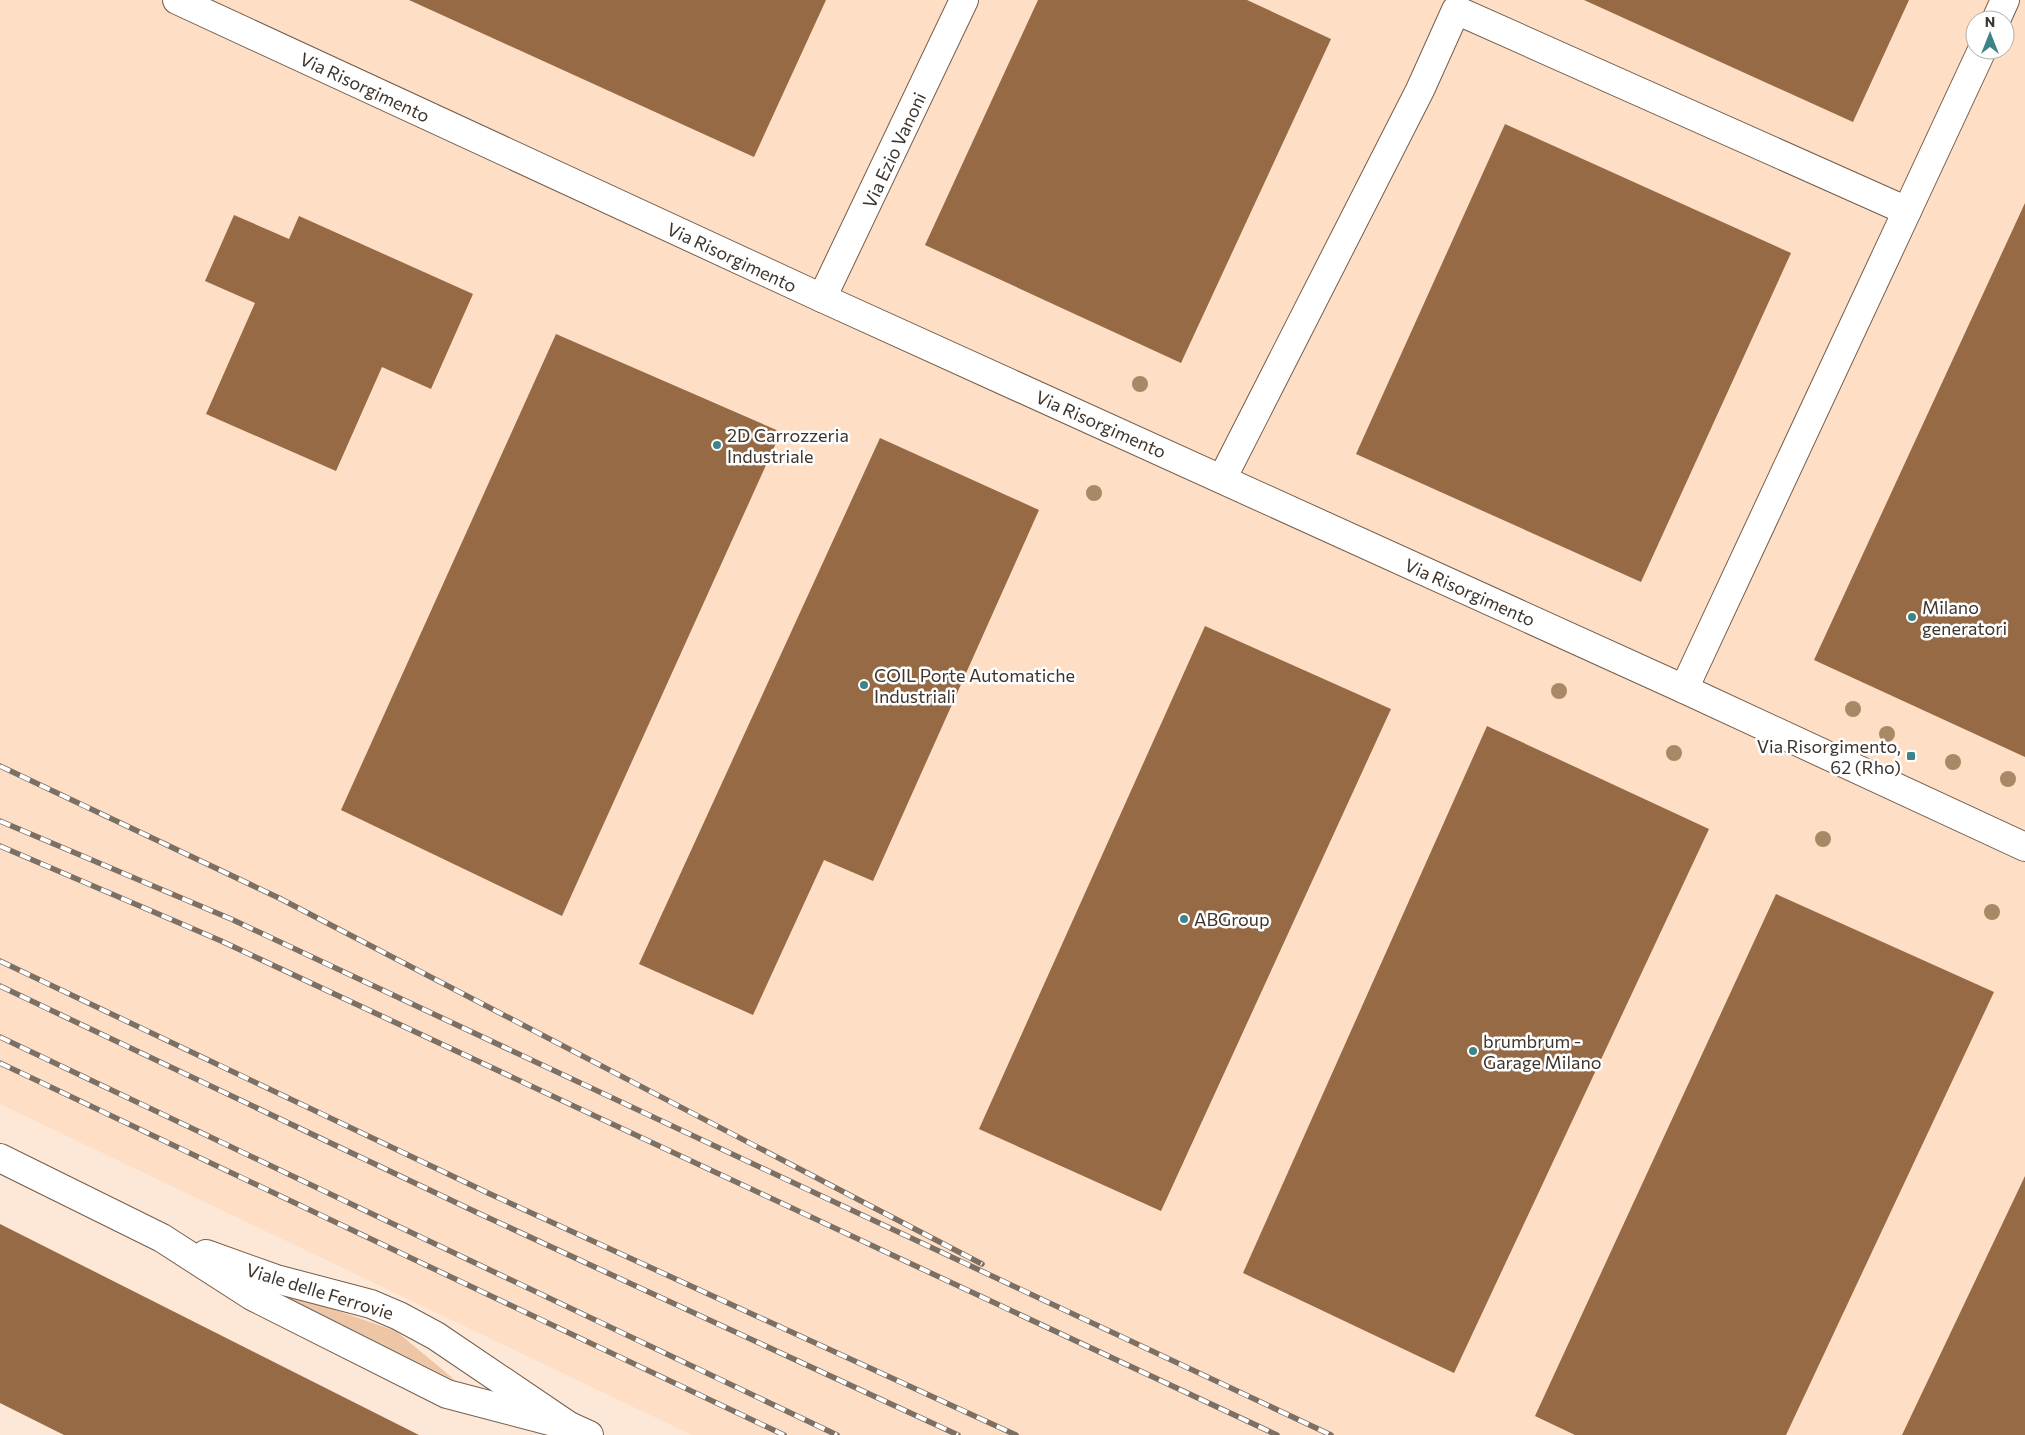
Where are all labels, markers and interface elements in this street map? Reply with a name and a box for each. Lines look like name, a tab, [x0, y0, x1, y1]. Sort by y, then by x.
north arrow	[1965, 10, 2015, 60]
text: N	[1985, 13, 1995, 30]
street label: Via Risorgimento	[297, 47, 433, 127]
street label: Via Ezio Vanoni	[858, 89, 930, 211]
street label: Via Risorgimento	[664, 217, 800, 297]
street label: Via Risorgimento	[1032, 385, 1170, 463]
place label: 2D Carrozzeria Industriale	[727, 424, 849, 467]
marker: 2D Carrozzeria Industriale	[711, 439, 723, 451]
street label: Via Risorgimento	[1401, 553, 1539, 631]
place label: Milano generatori	[1922, 596, 2007, 639]
marker: Milano generatori	[1906, 611, 1918, 623]
place label: COIL Porte Automatiche Industriali	[874, 664, 1075, 707]
marker: COIL Porte Automatiche Industriali	[858, 679, 870, 691]
place label: Via Risorgimento, 62 (Rho)	[1757, 735, 1901, 778]
marker: Via Risorgimento, 62 (Rho)	[1905, 750, 1917, 762]
place label: ABGroup	[1194, 908, 1270, 930]
marker: ABGroup	[1178, 913, 1190, 925]
place label: brumbrum - Garage Milano	[1483, 1030, 1601, 1073]
marker: brumbrum - Garage Milano	[1467, 1045, 1479, 1057]
street label: Viale delle Ferrovie	[244, 1258, 396, 1324]

